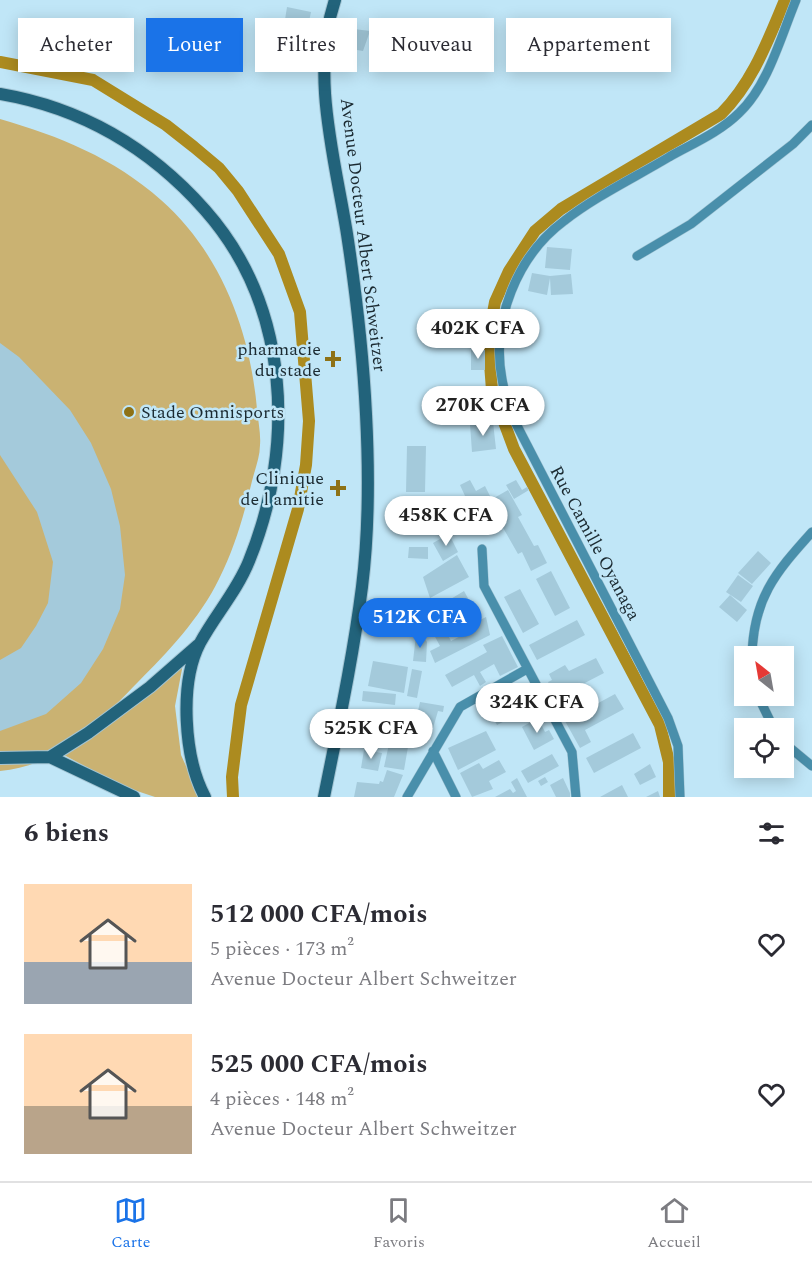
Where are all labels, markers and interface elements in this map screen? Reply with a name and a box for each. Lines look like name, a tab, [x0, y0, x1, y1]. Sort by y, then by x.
chip: Acheter	[18, 18, 134, 72]
chip: Louer	[146, 18, 243, 72]
chip: Filtres	[255, 18, 357, 72]
chip: Nouveau	[369, 18, 494, 72]
chip: Appartement	[506, 18, 671, 72]
street label: Avenue Docteur Albert Schweitzer	[333, 96, 393, 374]
pin: 402K CFA	[416, 309, 540, 360]
text: 402K CFA	[431, 313, 525, 343]
place label: pharmacie du stade	[237, 336, 321, 384]
marker: pharmacie du stade	[326, 352, 340, 366]
pin: 270K CFA	[421, 386, 545, 437]
text: 270K CFA	[436, 390, 530, 420]
place label: Stade Omnisports	[141, 399, 284, 426]
marker: Stade Omnisports	[122, 405, 136, 419]
street label: Rue Camille Oyanaga	[543, 461, 647, 625]
place label: Clinique de l amitie	[240, 465, 324, 513]
marker: Clinique de l amitie	[329, 479, 347, 497]
pin: 458K CFA	[384, 496, 508, 547]
text: 458K CFA	[399, 500, 493, 530]
pin: 512K CFA	[358, 598, 482, 649]
text: 512K CFA	[373, 602, 467, 632]
north arrow	[734, 646, 794, 706]
map controls	[734, 646, 794, 778]
pin: 324K CFA	[475, 683, 599, 734]
text: 324K CFA	[490, 687, 584, 717]
pin: 525K CFA	[309, 709, 433, 760]
text: 525K CFA	[324, 713, 418, 743]
button: locate	[734, 718, 794, 778]
text: 6 biens	[24, 813, 109, 853]
icon: filters	[755, 817, 788, 850]
text: 512 000 CFA/mois	[210, 894, 428, 934]
icon: home	[72, 908, 144, 980]
icon: heart	[755, 928, 788, 961]
text: 5 pièces · 173 m²	[210, 934, 354, 964]
text: Avenue Docteur Albert Schweitzer	[210, 964, 517, 994]
text: 525 000 CFA/mois	[210, 1044, 428, 1084]
icon: home	[72, 1058, 144, 1130]
icon: heart	[755, 1078, 788, 1111]
text: 4 pièces · 148 m²	[210, 1084, 354, 1114]
text: Avenue Docteur Albert Schweitzer	[210, 1114, 517, 1144]
tab: Carte	[111, 1194, 150, 1254]
tab: Favoris	[373, 1194, 425, 1254]
tab: Accueil	[647, 1194, 701, 1254]

